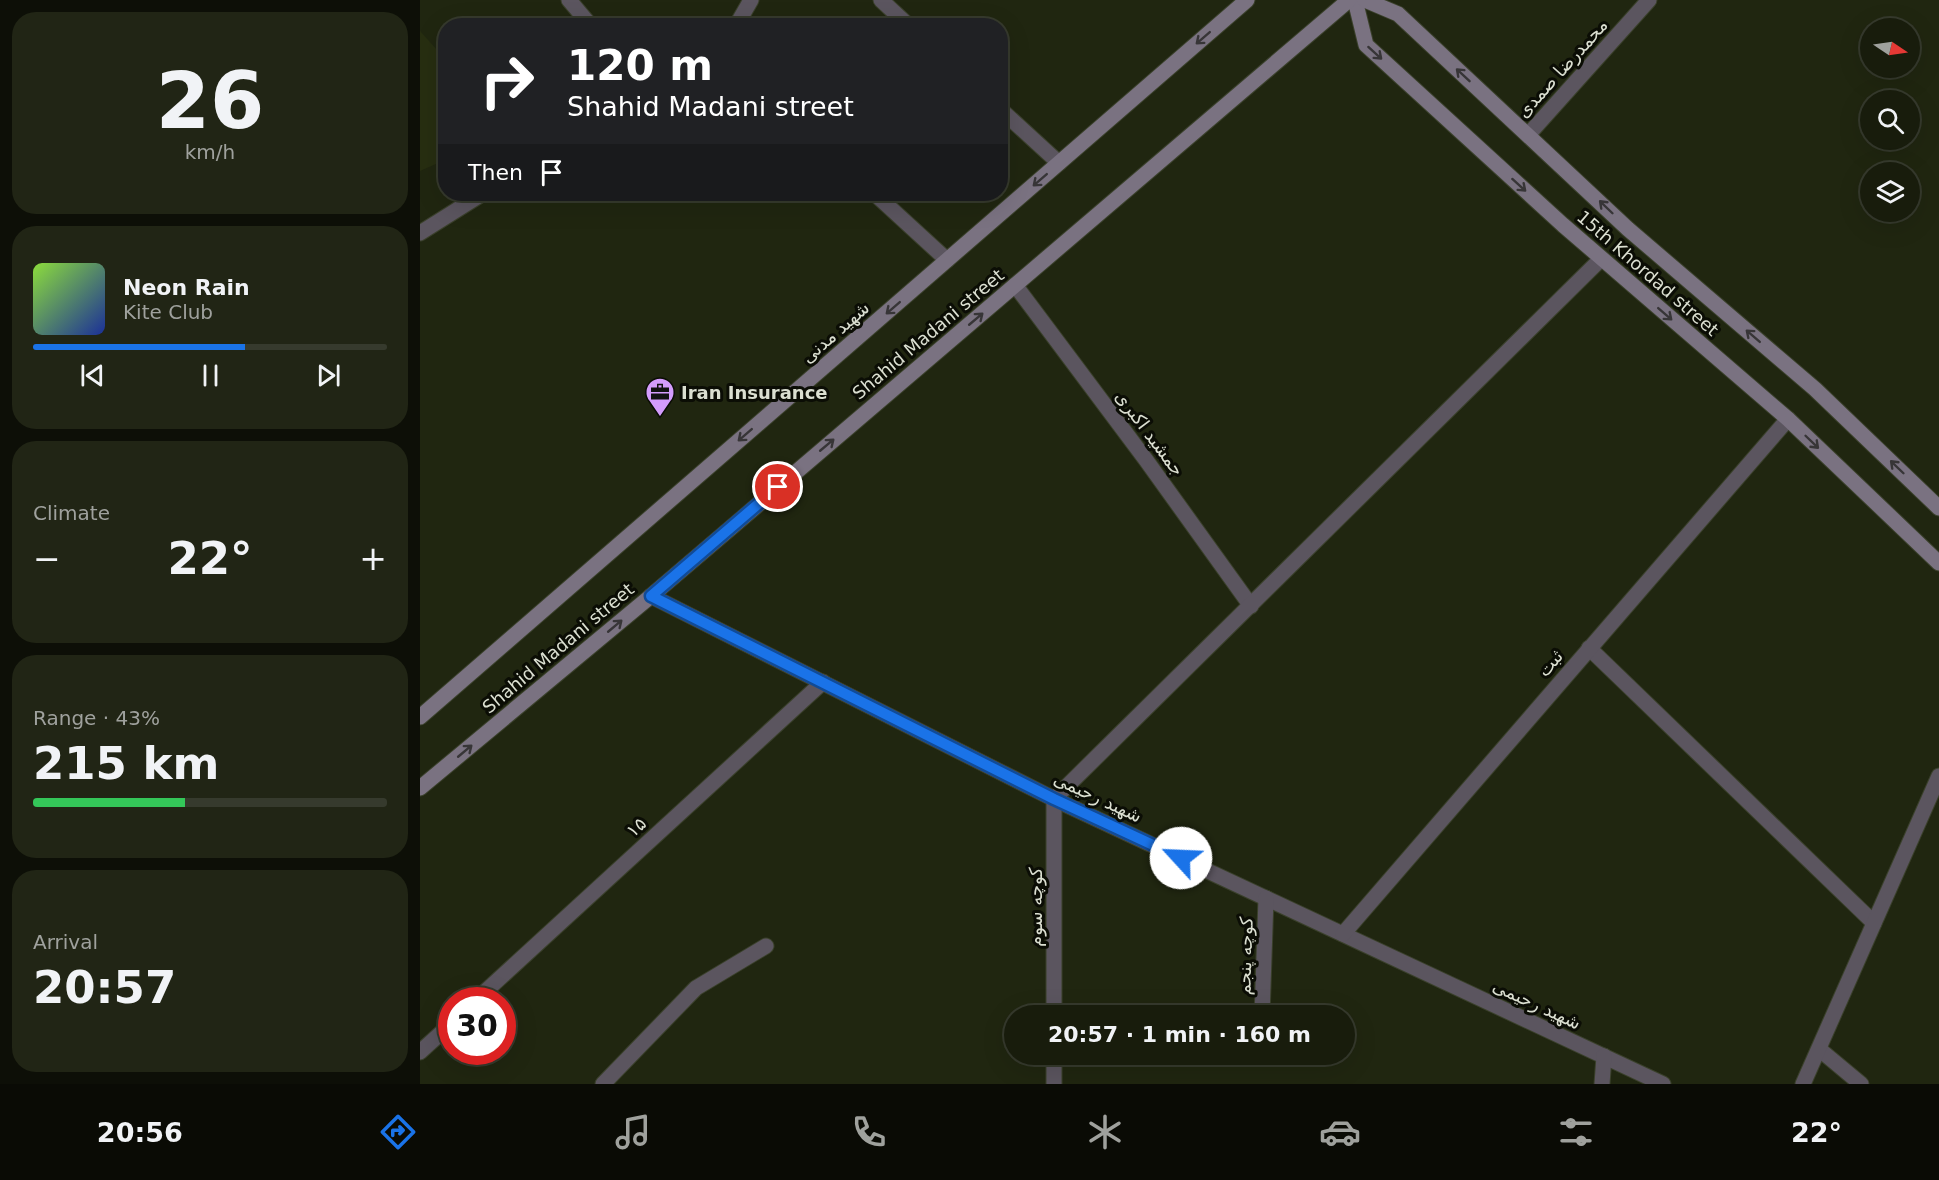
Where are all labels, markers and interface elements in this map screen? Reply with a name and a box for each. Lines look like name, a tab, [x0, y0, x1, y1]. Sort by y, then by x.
street label: محمدرضا صمدی	[1512, 14, 1612, 122]
north arrow	[1860, 18, 1920, 78]
map controls	[1860, 18, 1920, 222]
one-way arrow	[1196, 31, 1211, 45]
text: 120 m	[567, 41, 713, 90]
icon: right	[468, 42, 546, 120]
one-way arrow	[1367, 46, 1382, 60]
text: 26	[156, 56, 264, 146]
one-way arrow	[1456, 68, 1471, 82]
button: search	[1860, 90, 1920, 150]
text: Shahid Madani street	[567, 91, 854, 122]
text: km/h	[185, 140, 235, 164]
icon: arrive	[535, 156, 568, 189]
text: Then	[468, 160, 523, 185]
button: layers	[1860, 162, 1920, 222]
one-way arrow	[1033, 173, 1048, 187]
one-way arrow	[1511, 178, 1526, 192]
one-way arrow	[1599, 200, 1614, 214]
street label: 15th Khordad street	[1573, 206, 1723, 340]
street label: Shahid Madani street	[848, 265, 1008, 403]
text: Neon Rain	[123, 275, 250, 300]
street label: شهید مدنی	[797, 297, 874, 368]
text: Kite Club	[123, 300, 213, 324]
one-way arrow	[885, 301, 901, 314]
one-way arrow	[1657, 307, 1672, 321]
one-way arrow	[968, 312, 983, 326]
one-way arrow	[1745, 329, 1761, 342]
icon: previous	[76, 359, 109, 392]
icon: pause	[194, 359, 227, 392]
icon: next	[312, 359, 345, 392]
office icon: Iran Insurance	[644, 376, 676, 418]
place label: Iran Insurance	[681, 382, 828, 403]
street label: جمشید اکبری	[1110, 386, 1189, 480]
one-way arrow	[738, 428, 753, 442]
one-way arrow	[1804, 435, 1819, 449]
one-way arrow	[819, 438, 834, 452]
one-way arrow	[1889, 460, 1904, 474]
pin	[752, 461, 803, 512]
icon: arrive	[761, 470, 794, 503]
text: Climate	[33, 501, 110, 525]
text: 22°	[167, 532, 253, 585]
text: −	[33, 539, 61, 578]
text: +	[359, 539, 387, 578]
street label: Shahid Madani street	[478, 579, 638, 717]
one-way arrow	[607, 619, 622, 633]
street label: ثبت	[1533, 645, 1567, 681]
text: Range · 43%	[33, 706, 160, 730]
text: 215 km	[33, 737, 219, 790]
one-way arrow	[457, 744, 473, 757]
street label: شهید رحیمی	[1050, 767, 1145, 827]
street label: ۱۵	[622, 813, 650, 841]
position arrow	[1149, 826, 1213, 890]
street label: کوچه سوم	[1025, 867, 1047, 947]
street label: کوچه پنجم	[1233, 916, 1258, 996]
text: Arrival	[33, 930, 98, 954]
text: 20:57	[33, 961, 176, 1014]
street label: شهید رحیمی	[1489, 974, 1584, 1034]
speed limit sign: 30	[438, 987, 516, 1065]
text: 20:57 · 1 min · 160 m	[1048, 1022, 1311, 1047]
icon: directions	[377, 1111, 419, 1153]
icon: music	[612, 1111, 654, 1153]
icon: phone	[848, 1111, 890, 1153]
icon: climate	[1084, 1111, 1126, 1153]
icon: car	[1319, 1111, 1361, 1153]
icon: filters	[1555, 1111, 1597, 1153]
text: 20:56	[97, 1117, 183, 1148]
text: 22°	[1791, 1117, 1842, 1148]

